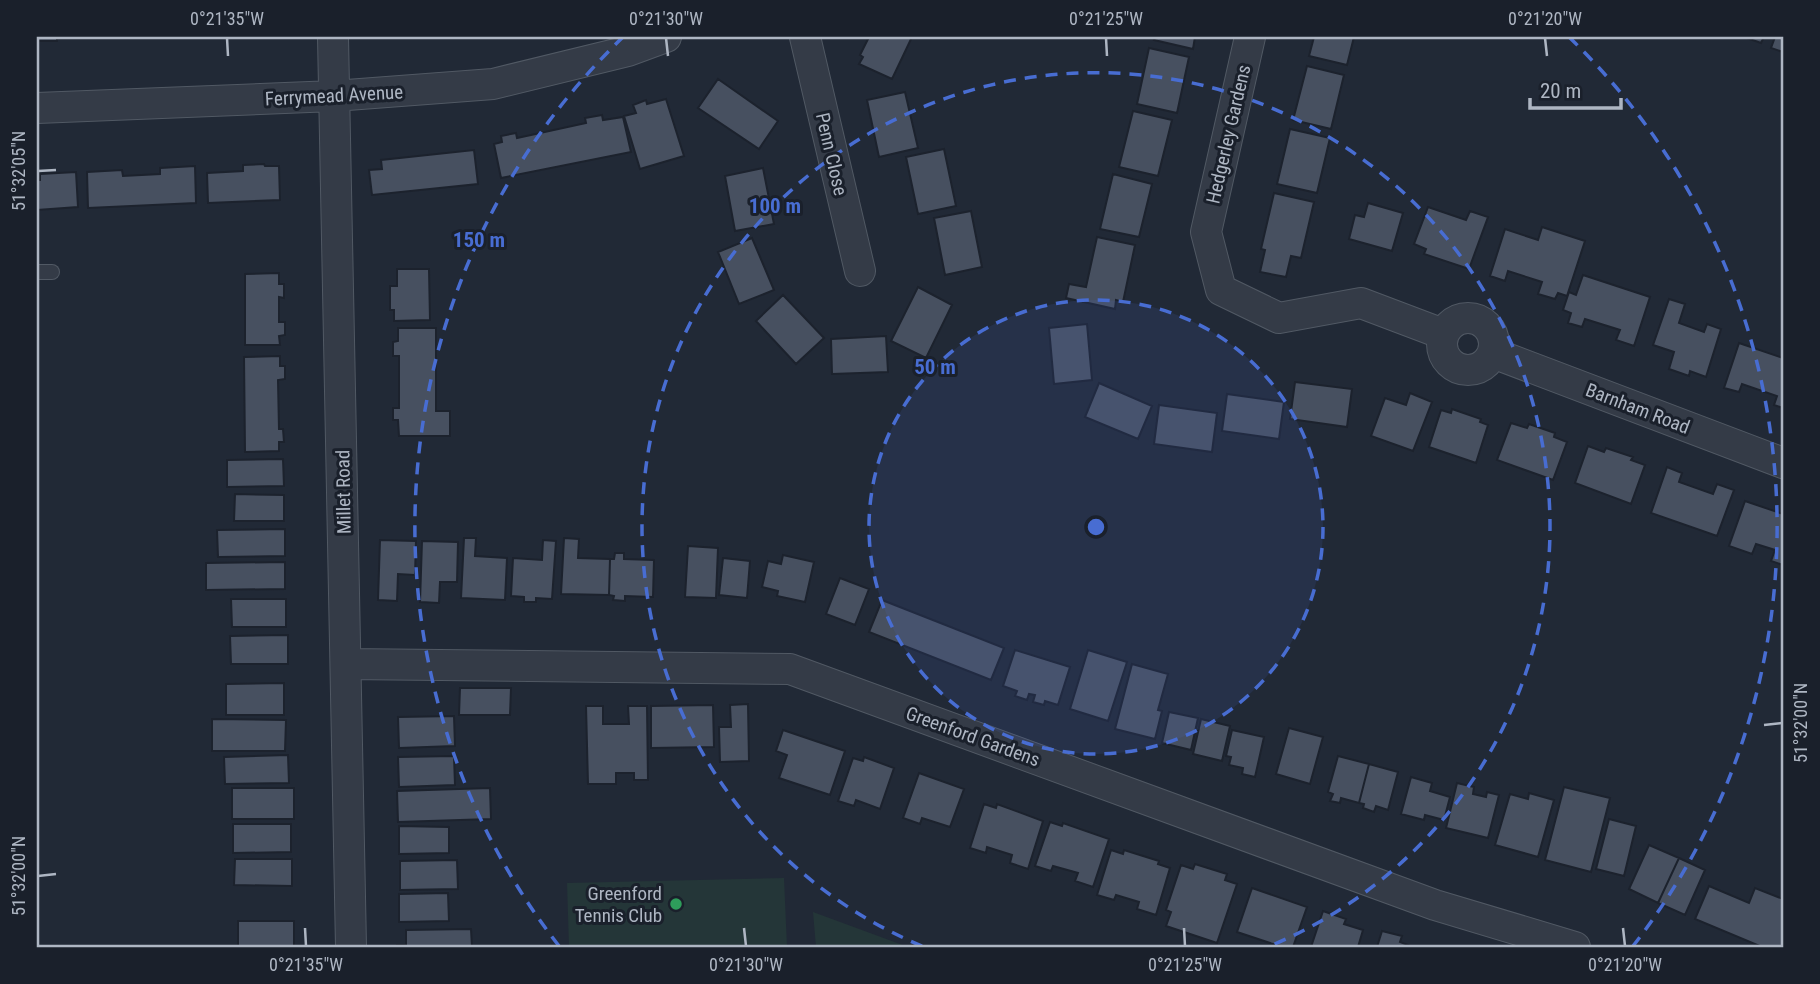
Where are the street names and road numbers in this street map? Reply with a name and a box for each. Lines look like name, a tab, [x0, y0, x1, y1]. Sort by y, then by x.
street label: Hedgerley Gardens	[1201, 62, 1256, 206]
street label: Ferrymead Avenue	[264, 80, 404, 111]
street label: Penn Close	[811, 110, 852, 198]
street label: Barnham Road	[1583, 378, 1693, 439]
street label: Millet Road	[331, 450, 356, 534]
street label: Greenford Gardens	[903, 702, 1043, 771]

